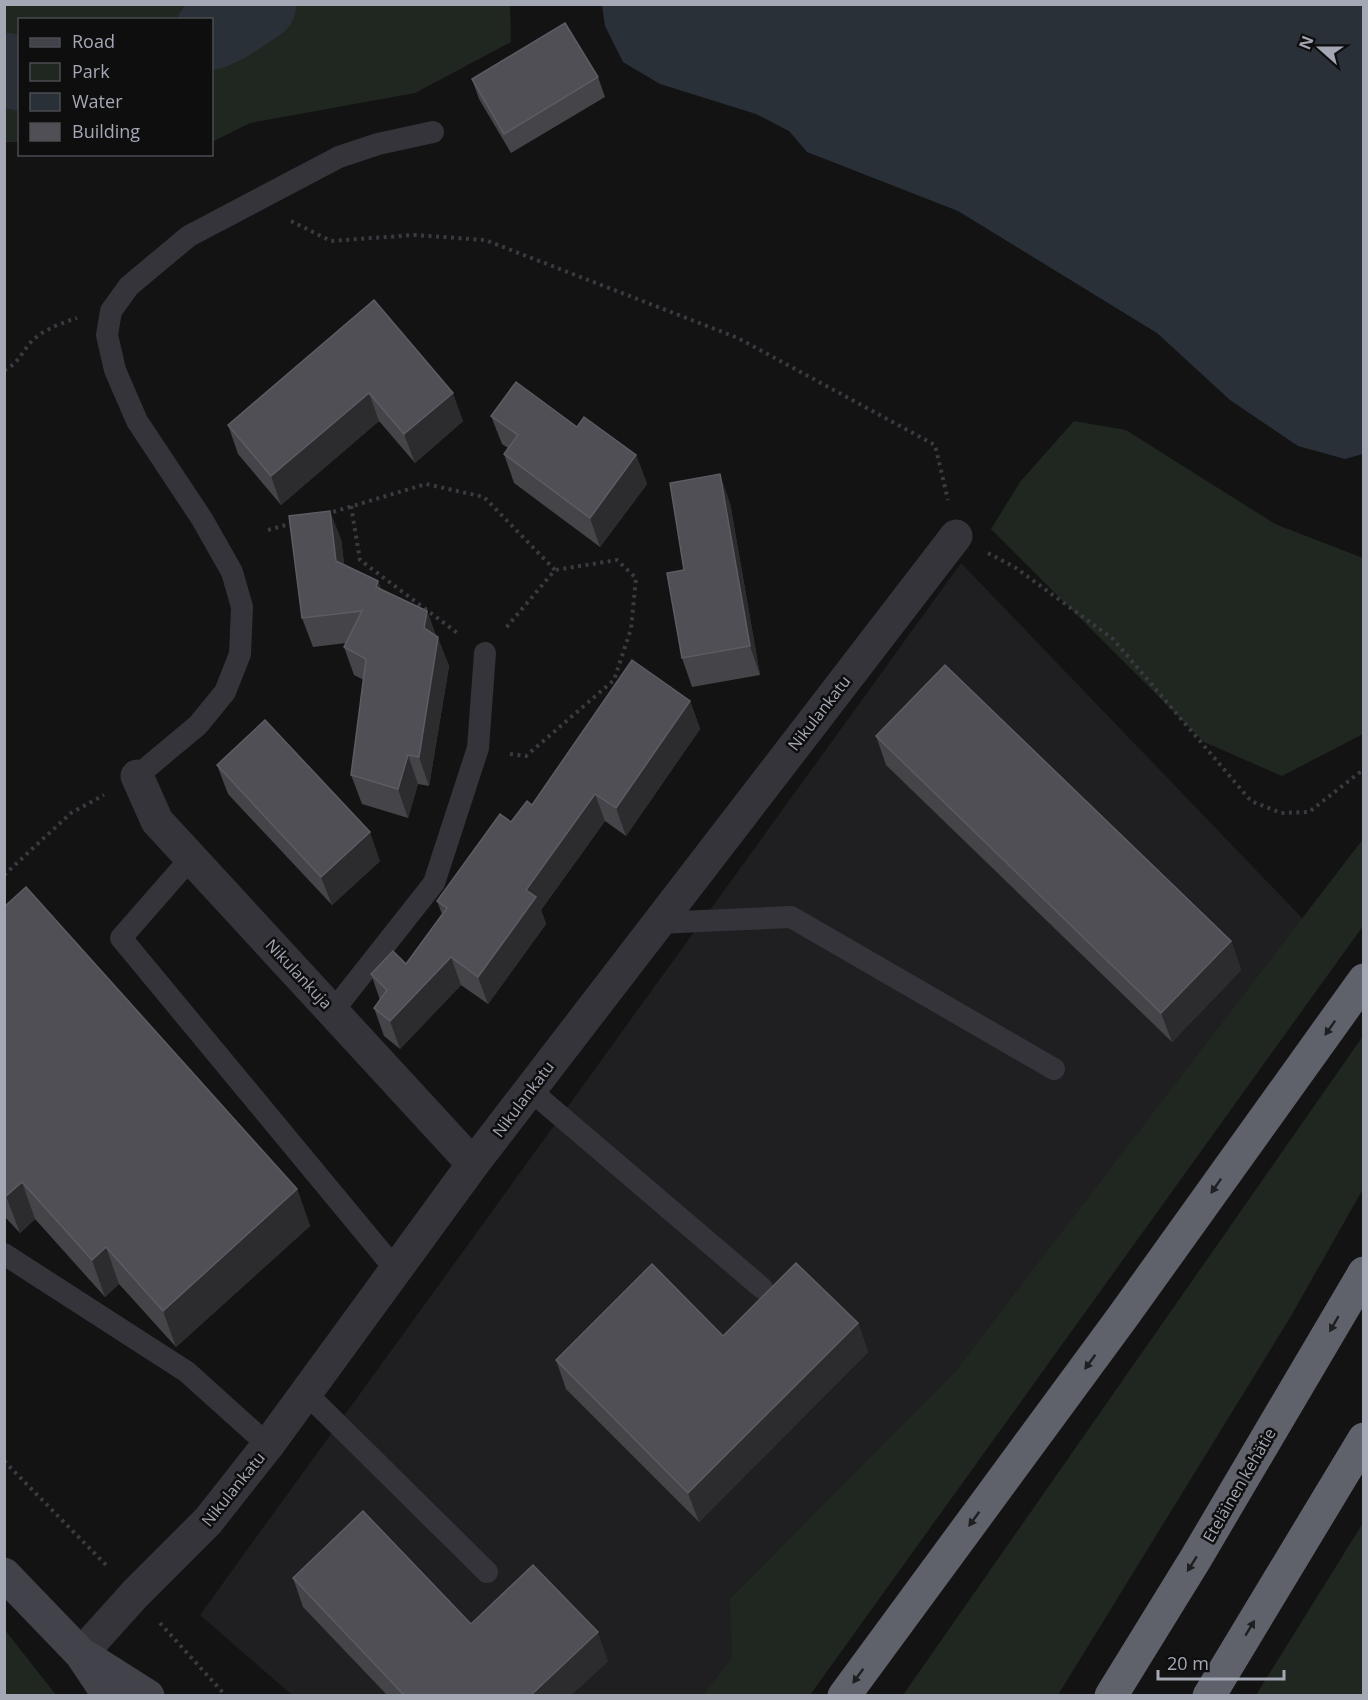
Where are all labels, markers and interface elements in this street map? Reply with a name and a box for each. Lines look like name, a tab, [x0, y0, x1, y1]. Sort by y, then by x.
legend	[18, 18, 213, 156]
north arrow	[1290, 18, 1350, 78]
text: Road	[72, 29, 115, 53]
text: N	[1293, 33, 1319, 53]
text: Park	[72, 59, 110, 83]
text: Water	[72, 89, 123, 113]
text: Building	[72, 119, 140, 143]
street label: Nikulankatu	[783, 671, 855, 755]
street label: Nikulankuja	[261, 934, 337, 1014]
one-way arrow	[1324, 1020, 1336, 1035]
street label: Nikulankatu	[487, 1056, 559, 1142]
one-way arrow	[1210, 1178, 1222, 1194]
one-way arrow	[1329, 1316, 1339, 1333]
one-way arrow	[1084, 1355, 1096, 1370]
street label: Eteläinen kehätie	[1197, 1424, 1281, 1546]
street label: Nikulankatu	[196, 1447, 270, 1531]
one-way arrow	[968, 1511, 980, 1527]
one-way arrow	[1187, 1556, 1198, 1572]
one-way arrow	[1245, 1620, 1256, 1636]
scale bar	[1158, 1643, 1284, 1681]
text: 20 m	[1167, 1651, 1209, 1675]
one-way arrow	[853, 1669, 865, 1684]

